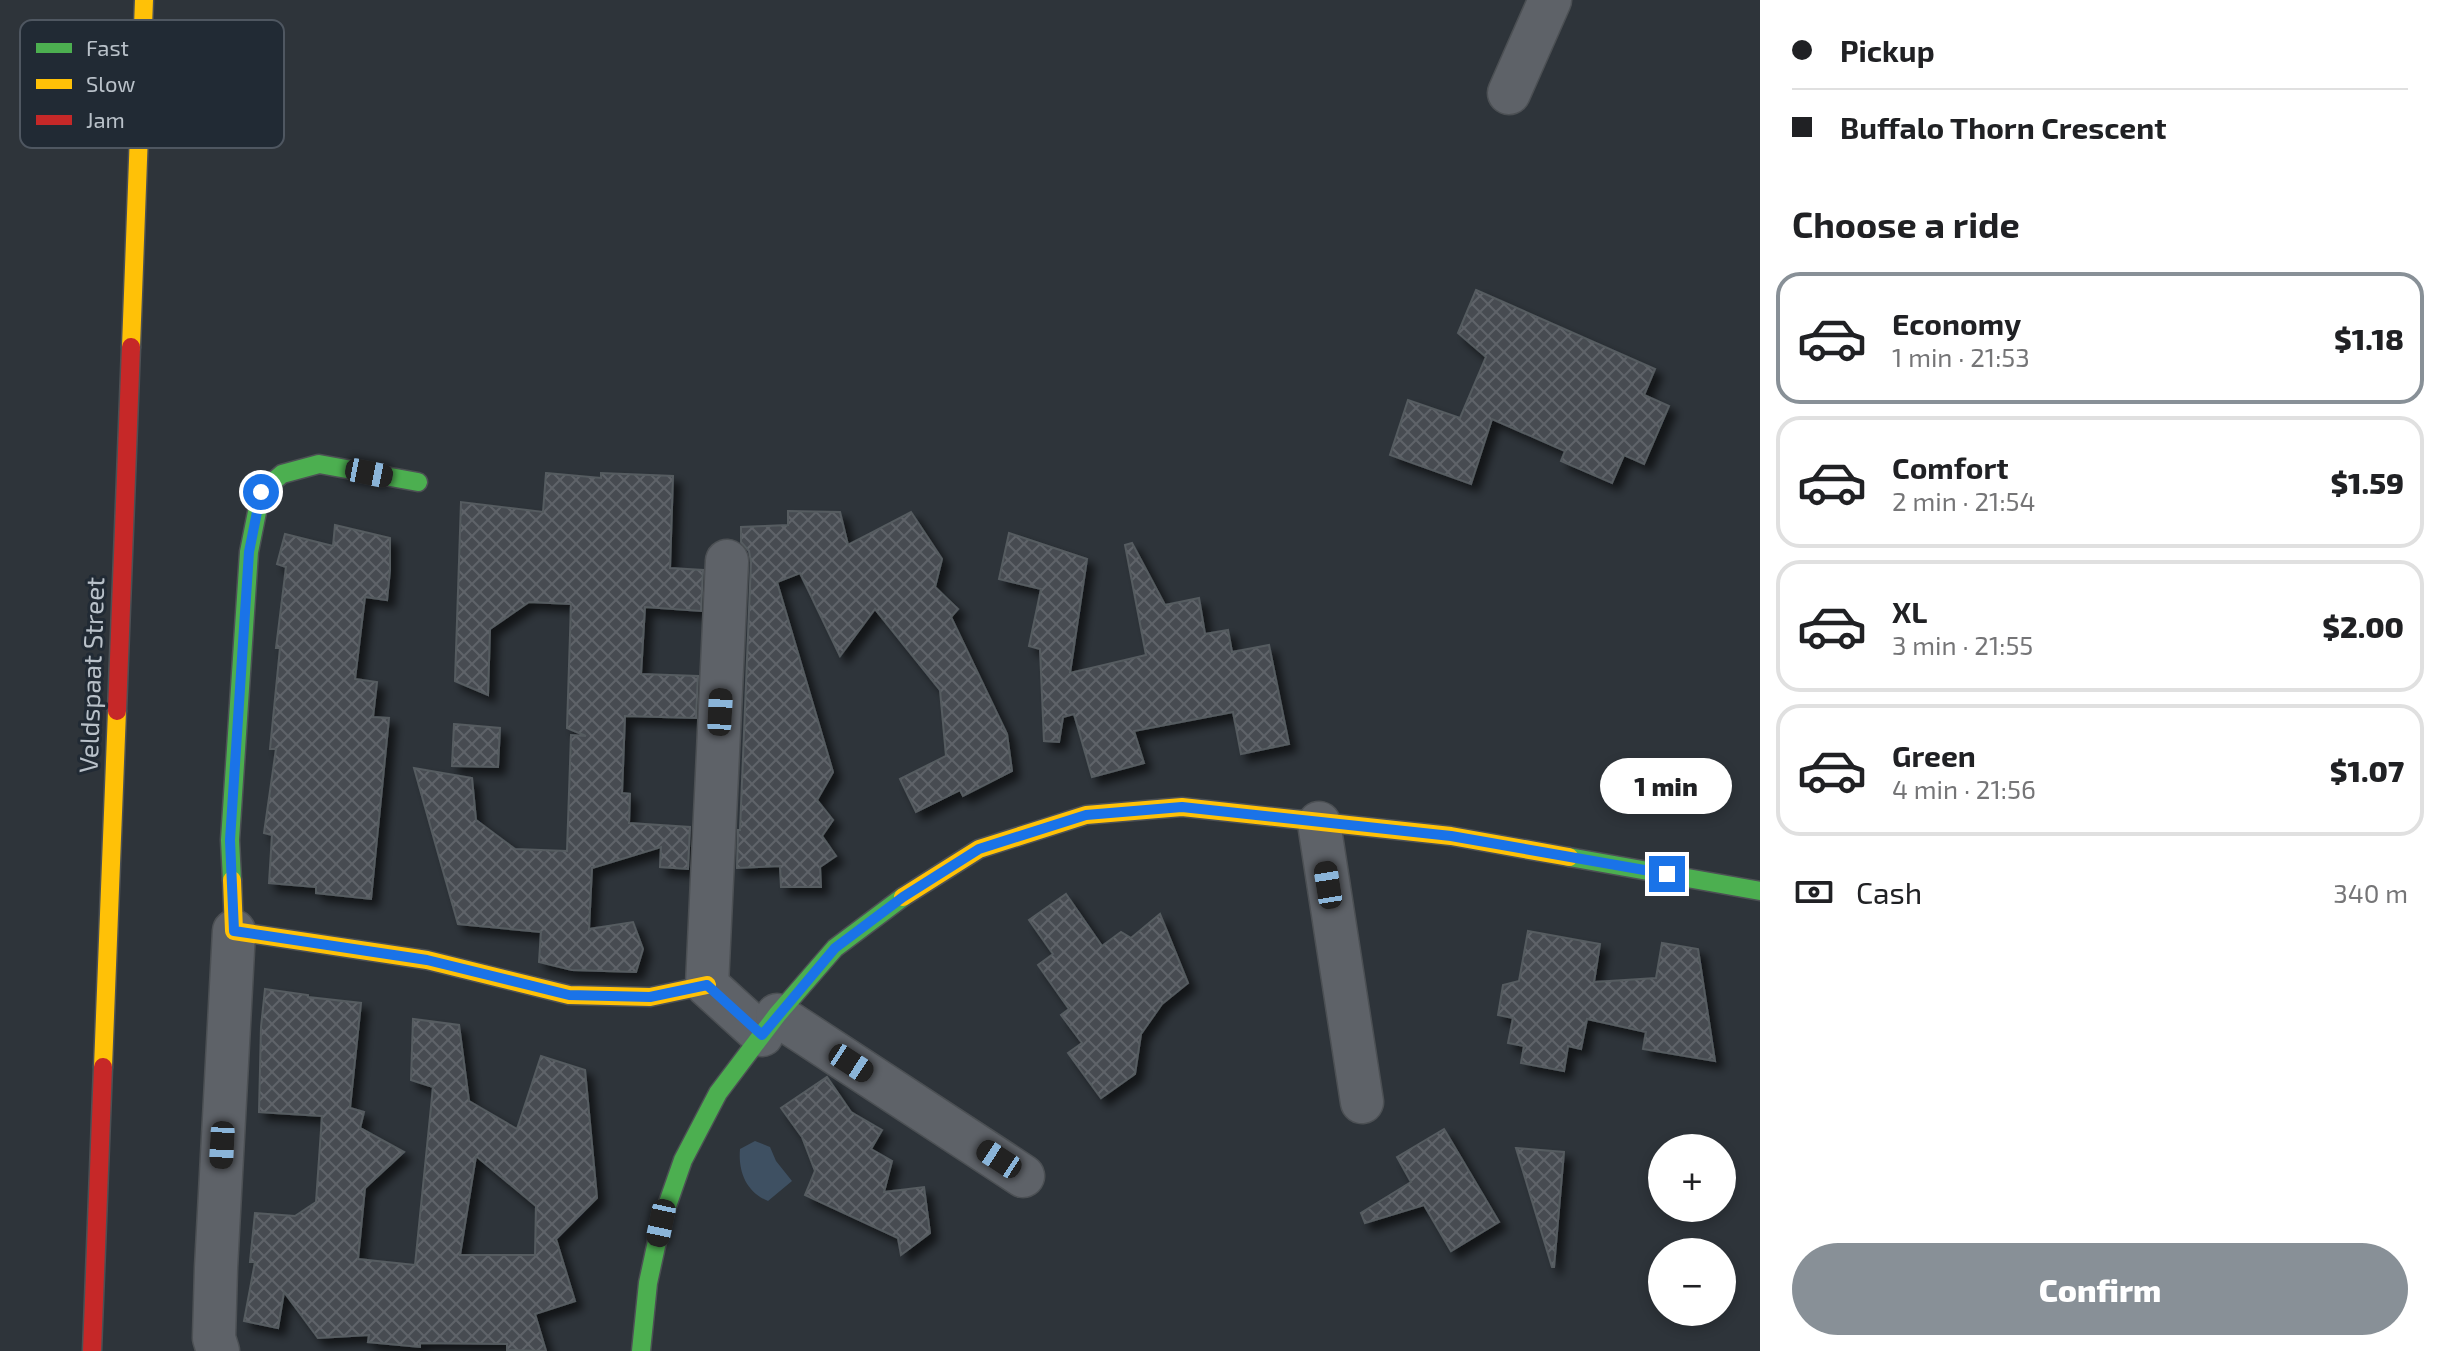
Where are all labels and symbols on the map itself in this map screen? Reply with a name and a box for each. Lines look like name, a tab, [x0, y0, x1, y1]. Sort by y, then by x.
legend	[20, 20, 284, 148]
text: Fast	[86, 34, 129, 60]
text: Slow	[86, 70, 135, 96]
text: Jam	[86, 106, 125, 132]
car	[343, 457, 395, 489]
route start	[243, 474, 279, 510]
street label: Veldspaat Street	[72, 576, 109, 774]
car	[707, 687, 733, 737]
callout: 1 min	[1601, 758, 1733, 814]
route end	[1649, 856, 1685, 892]
car	[1312, 859, 1344, 911]
car	[824, 1040, 878, 1086]
car	[209, 1120, 235, 1170]
car	[972, 1136, 1026, 1182]
car	[644, 1197, 678, 1249]

